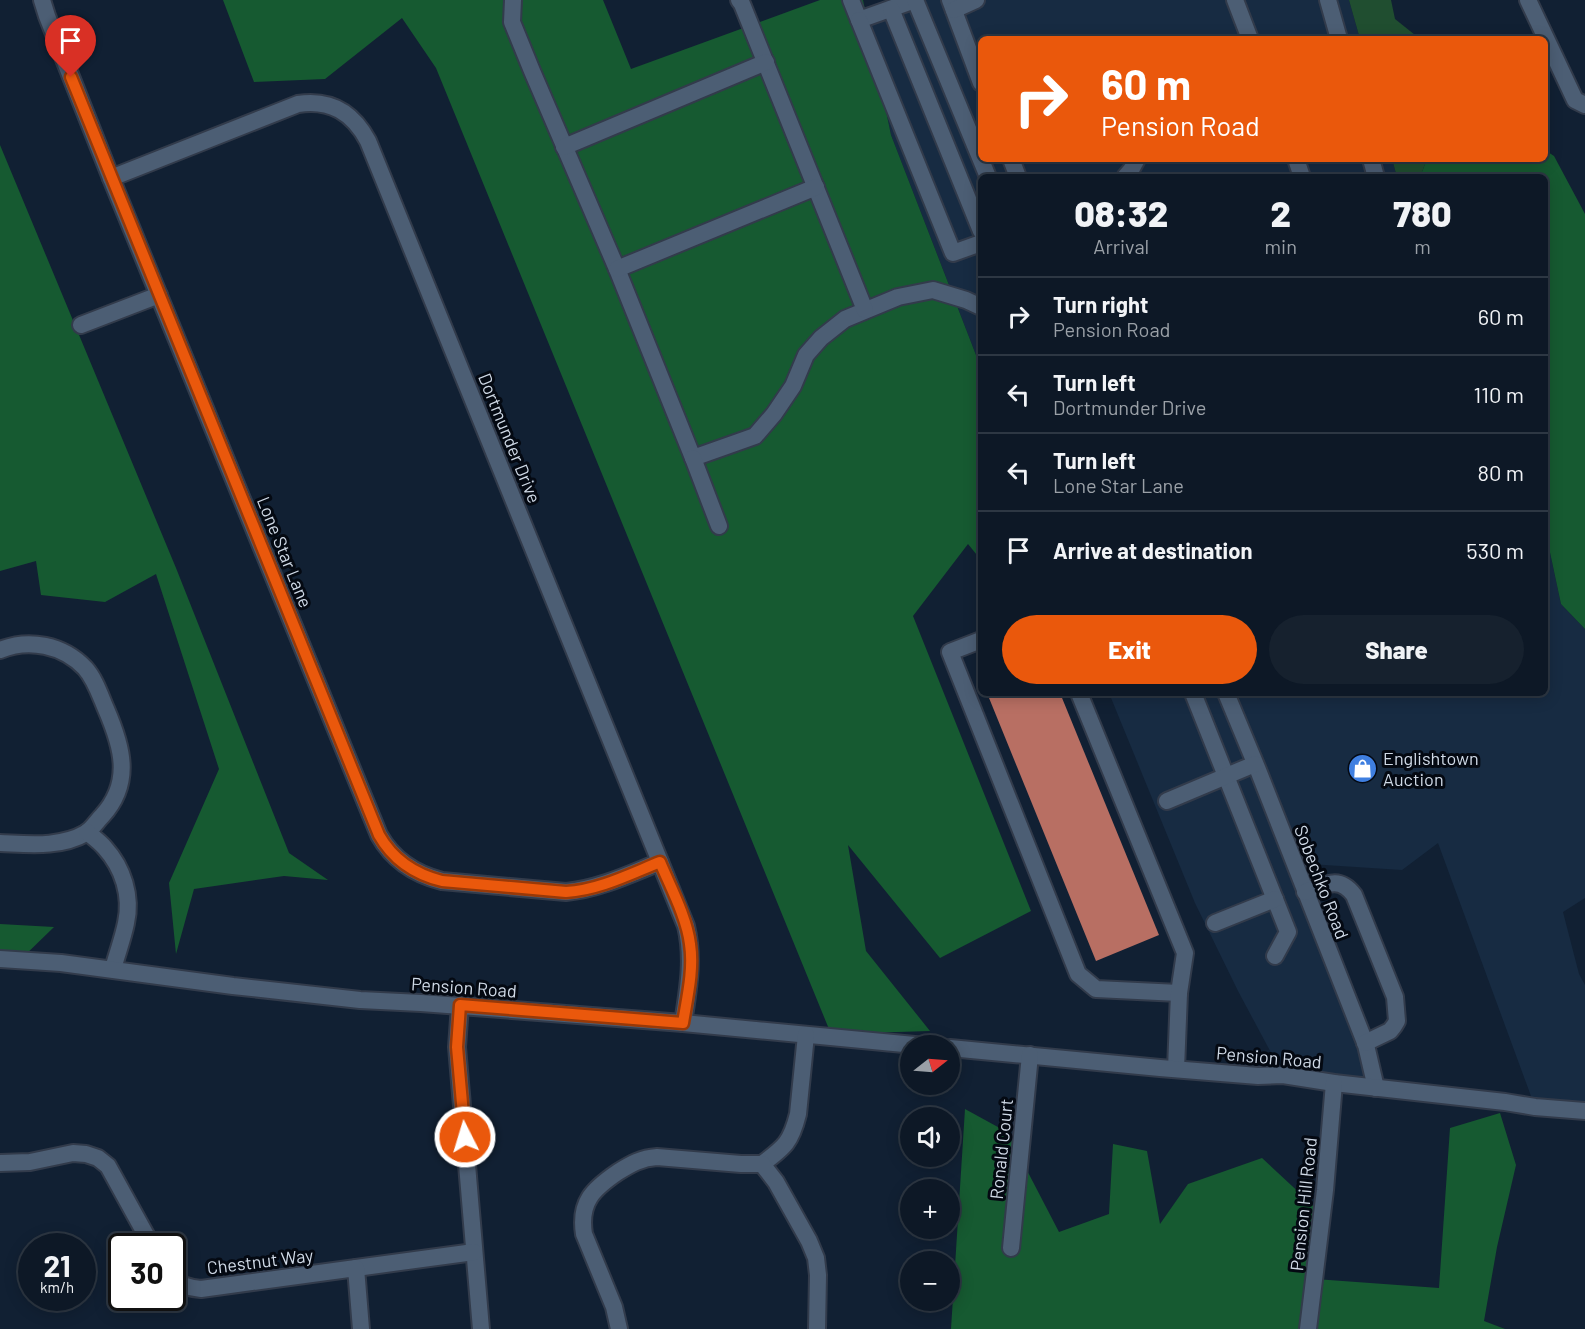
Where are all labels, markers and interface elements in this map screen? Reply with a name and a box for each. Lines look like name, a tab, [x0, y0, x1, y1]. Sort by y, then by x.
pin	[45, 15, 96, 77]
icon: arrive	[54, 24, 87, 57]
text: 60 m	[1101, 58, 1191, 108]
icon: right	[1002, 60, 1080, 138]
text: Pension Road	[1101, 109, 1260, 141]
text: 08:32	[1074, 191, 1168, 234]
text: 2	[1270, 191, 1291, 234]
text: 780	[1393, 191, 1452, 234]
text: Arrival	[1093, 234, 1149, 258]
text: min	[1265, 234, 1297, 258]
text: m	[1414, 234, 1431, 258]
text: Turn right	[1053, 291, 1148, 317]
icon: right	[1002, 300, 1035, 333]
text: 60 m	[1478, 303, 1524, 329]
text: Pension Road	[1053, 317, 1171, 341]
text: Turn left	[1053, 369, 1136, 395]
street label: Dortmunder Drive	[474, 370, 546, 506]
icon: left	[1002, 378, 1035, 411]
text: 110 m	[1474, 381, 1524, 407]
text: Dortmunder Drive	[1053, 395, 1206, 419]
text: Turn left	[1053, 447, 1136, 473]
icon: left	[1002, 456, 1035, 489]
text: 80 m	[1478, 459, 1524, 485]
text: Lone Star Lane	[1053, 473, 1184, 497]
street label: Lone Star Lane	[253, 493, 317, 611]
icon: arrive	[1002, 534, 1035, 567]
text: Arrive at destination	[1053, 537, 1252, 563]
text: 530 m	[1466, 537, 1524, 563]
button: Exit	[1002, 615, 1257, 684]
button: Share	[1269, 615, 1524, 684]
place label: Englishtown Auction	[1383, 747, 1479, 790]
shop icon: Englishtown Auction	[1346, 752, 1378, 784]
street label: Sobechko Road	[1290, 822, 1354, 942]
street label: Pension Road	[410, 972, 518, 1002]
north arrow	[900, 1035, 960, 1095]
map controls	[900, 1035, 960, 1311]
street label: Pension Road	[1215, 1041, 1323, 1073]
street label: Ronald Court	[985, 1098, 1017, 1200]
position arrow	[433, 1105, 497, 1169]
button: sound	[900, 1107, 960, 1167]
street label: Pension Hill Road	[1285, 1136, 1321, 1272]
button: +	[900, 1179, 960, 1239]
speed limit sign: 30	[108, 1233, 186, 1311]
street label: Chestnut Way	[206, 1244, 314, 1278]
text: 21	[43, 1247, 71, 1283]
button: −	[900, 1251, 960, 1311]
text: km/h	[40, 1278, 74, 1296]

